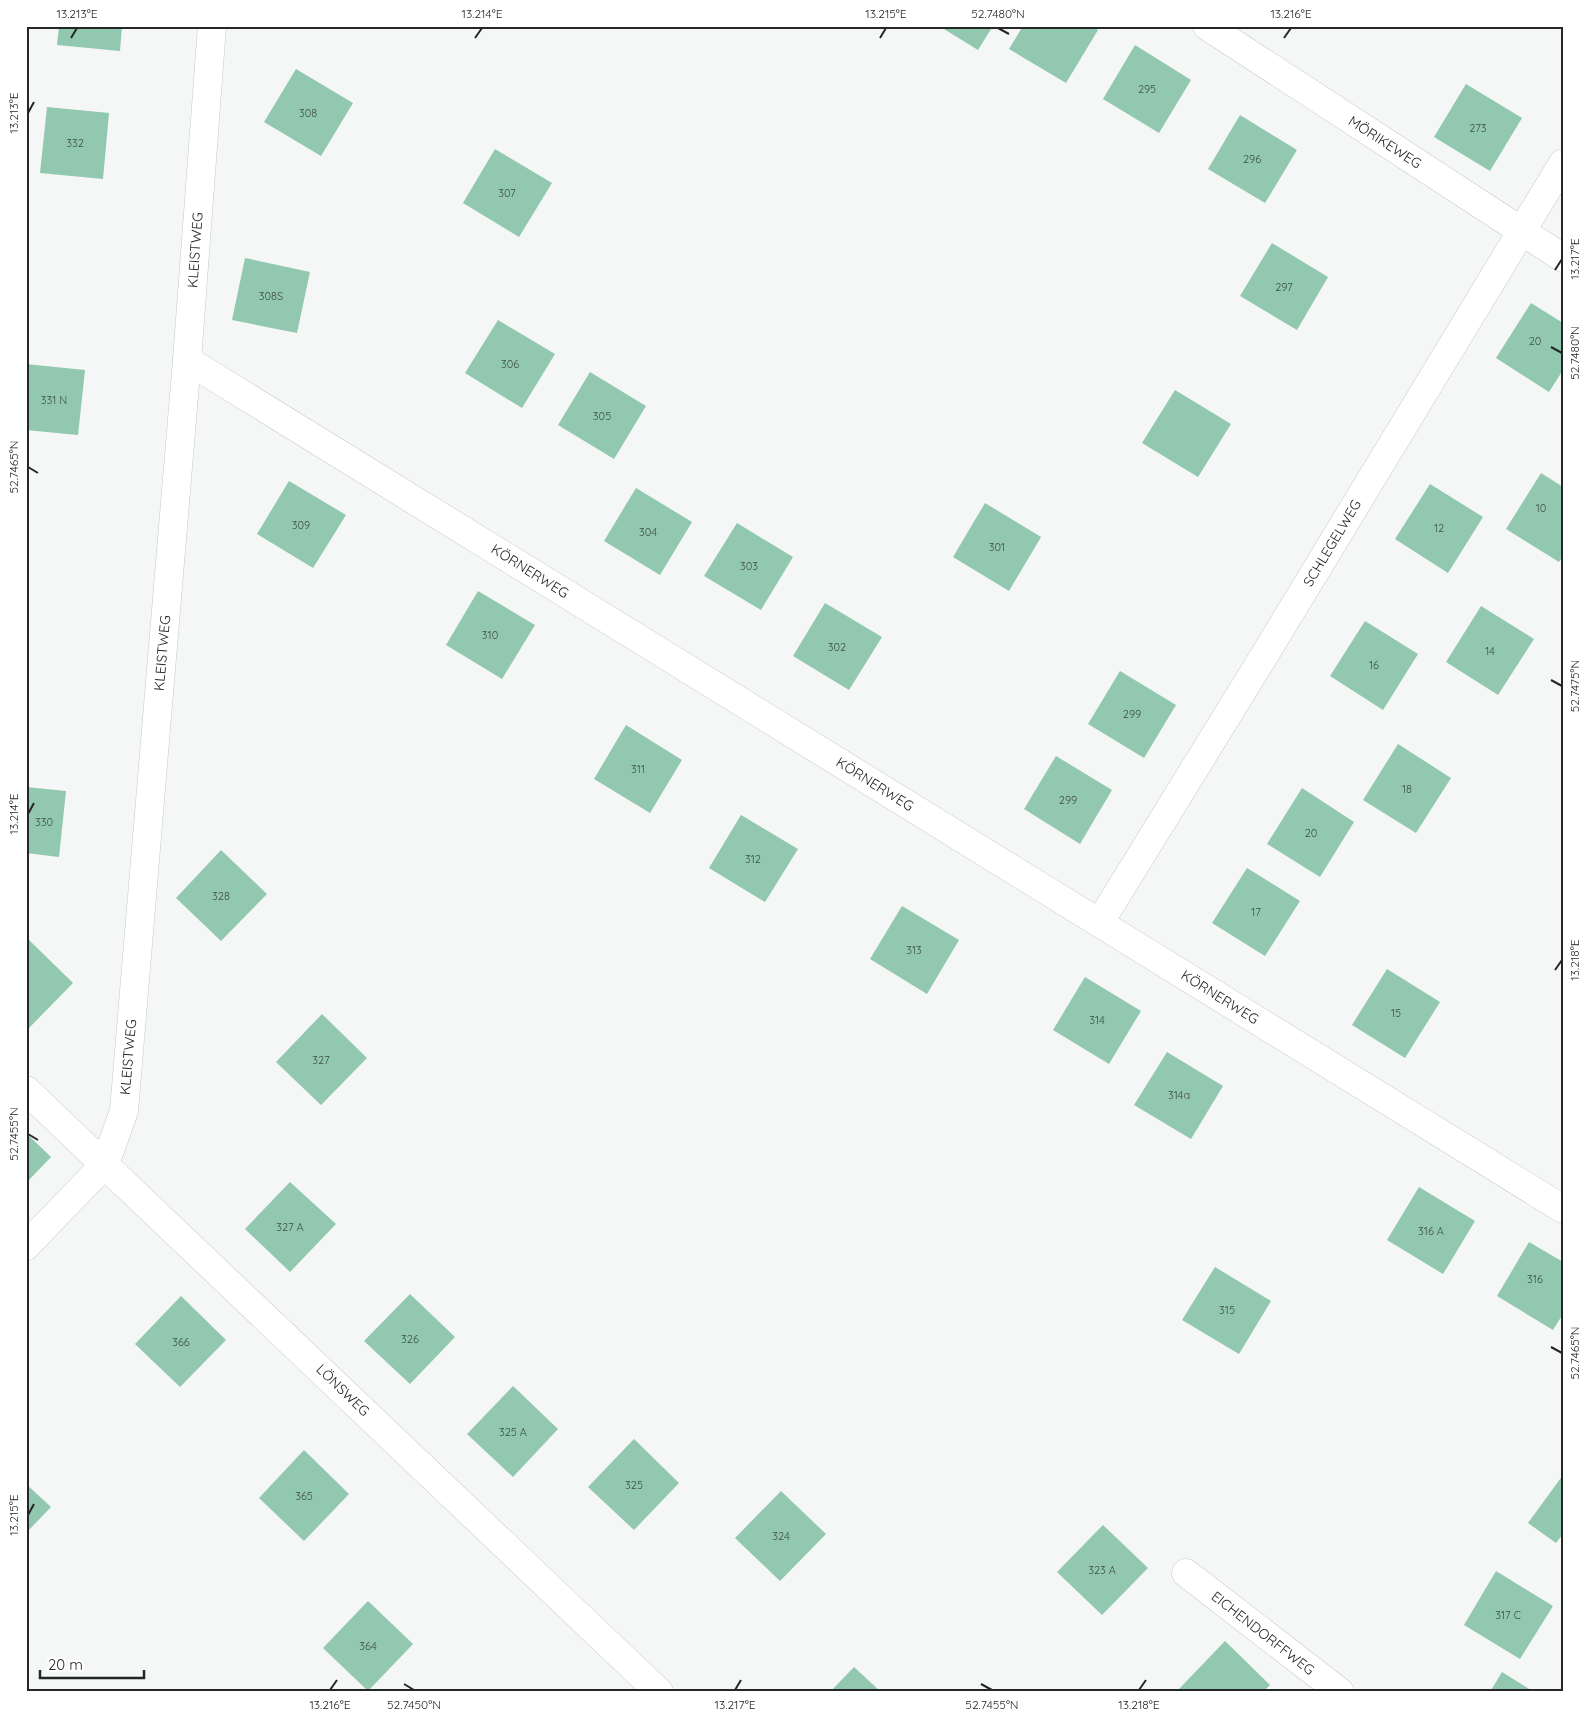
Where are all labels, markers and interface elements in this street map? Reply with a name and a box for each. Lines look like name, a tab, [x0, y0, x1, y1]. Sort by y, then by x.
text: 13.213°E	[56, 6, 98, 21]
text: 13.214°E	[462, 6, 503, 21]
text: 13.215°E	[865, 6, 907, 21]
text: 52.7480°N	[971, 6, 1025, 21]
text: 13.216°E	[1270, 6, 1312, 21]
house number: 295	[1138, 82, 1156, 96]
text: 13.213°E	[6, 92, 21, 134]
house number: 308	[299, 106, 317, 120]
street label: MÖRIKEWEG	[1345, 112, 1425, 172]
house number: 273	[1469, 121, 1487, 135]
house number: 332	[66, 136, 84, 150]
house number: 296	[1243, 152, 1261, 166]
house number: 307	[498, 186, 516, 200]
street label: KLEISTWEG	[183, 211, 207, 289]
text: 13.217°E	[1567, 238, 1582, 279]
house number: 297	[1275, 280, 1293, 294]
house number: 308S	[259, 289, 283, 303]
text: 52.7480°N	[1567, 326, 1582, 380]
house number: 20	[1529, 334, 1541, 348]
house number: 306	[501, 357, 519, 371]
house number: 331 N	[41, 393, 67, 407]
house number: 305	[593, 409, 611, 423]
text: 52.7465°N	[6, 440, 21, 494]
street label: SCHLEGELWEG	[1299, 496, 1365, 590]
house number: 10	[1536, 501, 1546, 515]
house number: 309	[292, 518, 310, 532]
house number: 12	[1434, 521, 1444, 535]
house number: 304	[639, 525, 657, 539]
street label: KÖRNERWEG	[488, 540, 572, 602]
house number: 301	[989, 540, 1005, 554]
house number: 303	[740, 559, 758, 573]
street label: KLEISTWEG	[150, 614, 174, 692]
house number: 310	[482, 628, 498, 642]
house number: 302	[828, 640, 846, 654]
house number: 14	[1485, 644, 1495, 658]
house number: 16	[1369, 658, 1379, 672]
text: 52.7475°N	[1567, 660, 1582, 712]
house number: 299	[1123, 707, 1141, 721]
street label: KÖRNERWEG	[833, 753, 917, 815]
house number: 311	[631, 762, 645, 776]
house number: 18	[1402, 782, 1412, 796]
text: 13.214°E	[6, 793, 21, 834]
house number: 299	[1059, 793, 1077, 807]
house number: 330	[35, 815, 53, 829]
house number: 20	[1305, 826, 1317, 840]
house number: 312	[745, 852, 761, 866]
house number: 328	[212, 889, 230, 903]
house number: 17	[1251, 905, 1261, 919]
text: 13.218°E	[1567, 939, 1582, 981]
house number: 313	[906, 943, 922, 957]
street label: KÖRNERWEG	[1178, 966, 1262, 1028]
house number: 15	[1391, 1006, 1401, 1020]
house number: 314	[1089, 1013, 1105, 1027]
street label: KLEISTWEG	[116, 1018, 140, 1096]
house number: 327	[312, 1053, 330, 1067]
house number: 314a	[1168, 1088, 1190, 1102]
text: 52.7455°N	[6, 1107, 21, 1161]
house number: 327 A	[276, 1220, 304, 1234]
house number: 316 A	[1418, 1224, 1444, 1238]
house number: 316	[1527, 1272, 1543, 1286]
house number: 315	[1219, 1303, 1235, 1317]
text: 52.7465°N	[1567, 1326, 1582, 1380]
house number: 326	[401, 1332, 419, 1346]
house number: 366	[172, 1335, 190, 1349]
street label: LÖNSWEG	[312, 1360, 374, 1420]
house number: 325 A	[499, 1425, 527, 1439]
house number: 325	[625, 1478, 643, 1492]
house number: 365	[295, 1489, 313, 1503]
text: 13.215°E	[6, 1494, 21, 1536]
house number: 324	[772, 1529, 790, 1543]
house number: 323 A	[1088, 1563, 1116, 1577]
street label: EICHENDORFFWEG	[1208, 1587, 1318, 1679]
house number: 317 C	[1495, 1608, 1521, 1622]
house number: 364	[359, 1639, 377, 1653]
scale bar	[40, 1648, 144, 1680]
text: 20 m	[48, 1655, 83, 1674]
text: 13.216°E	[309, 1697, 351, 1712]
text: 52.7450°N	[387, 1697, 441, 1712]
text: 13.217°E	[715, 1697, 756, 1712]
text: 52.7455°N	[965, 1697, 1019, 1712]
text: 13.218°E	[1118, 1697, 1160, 1712]

